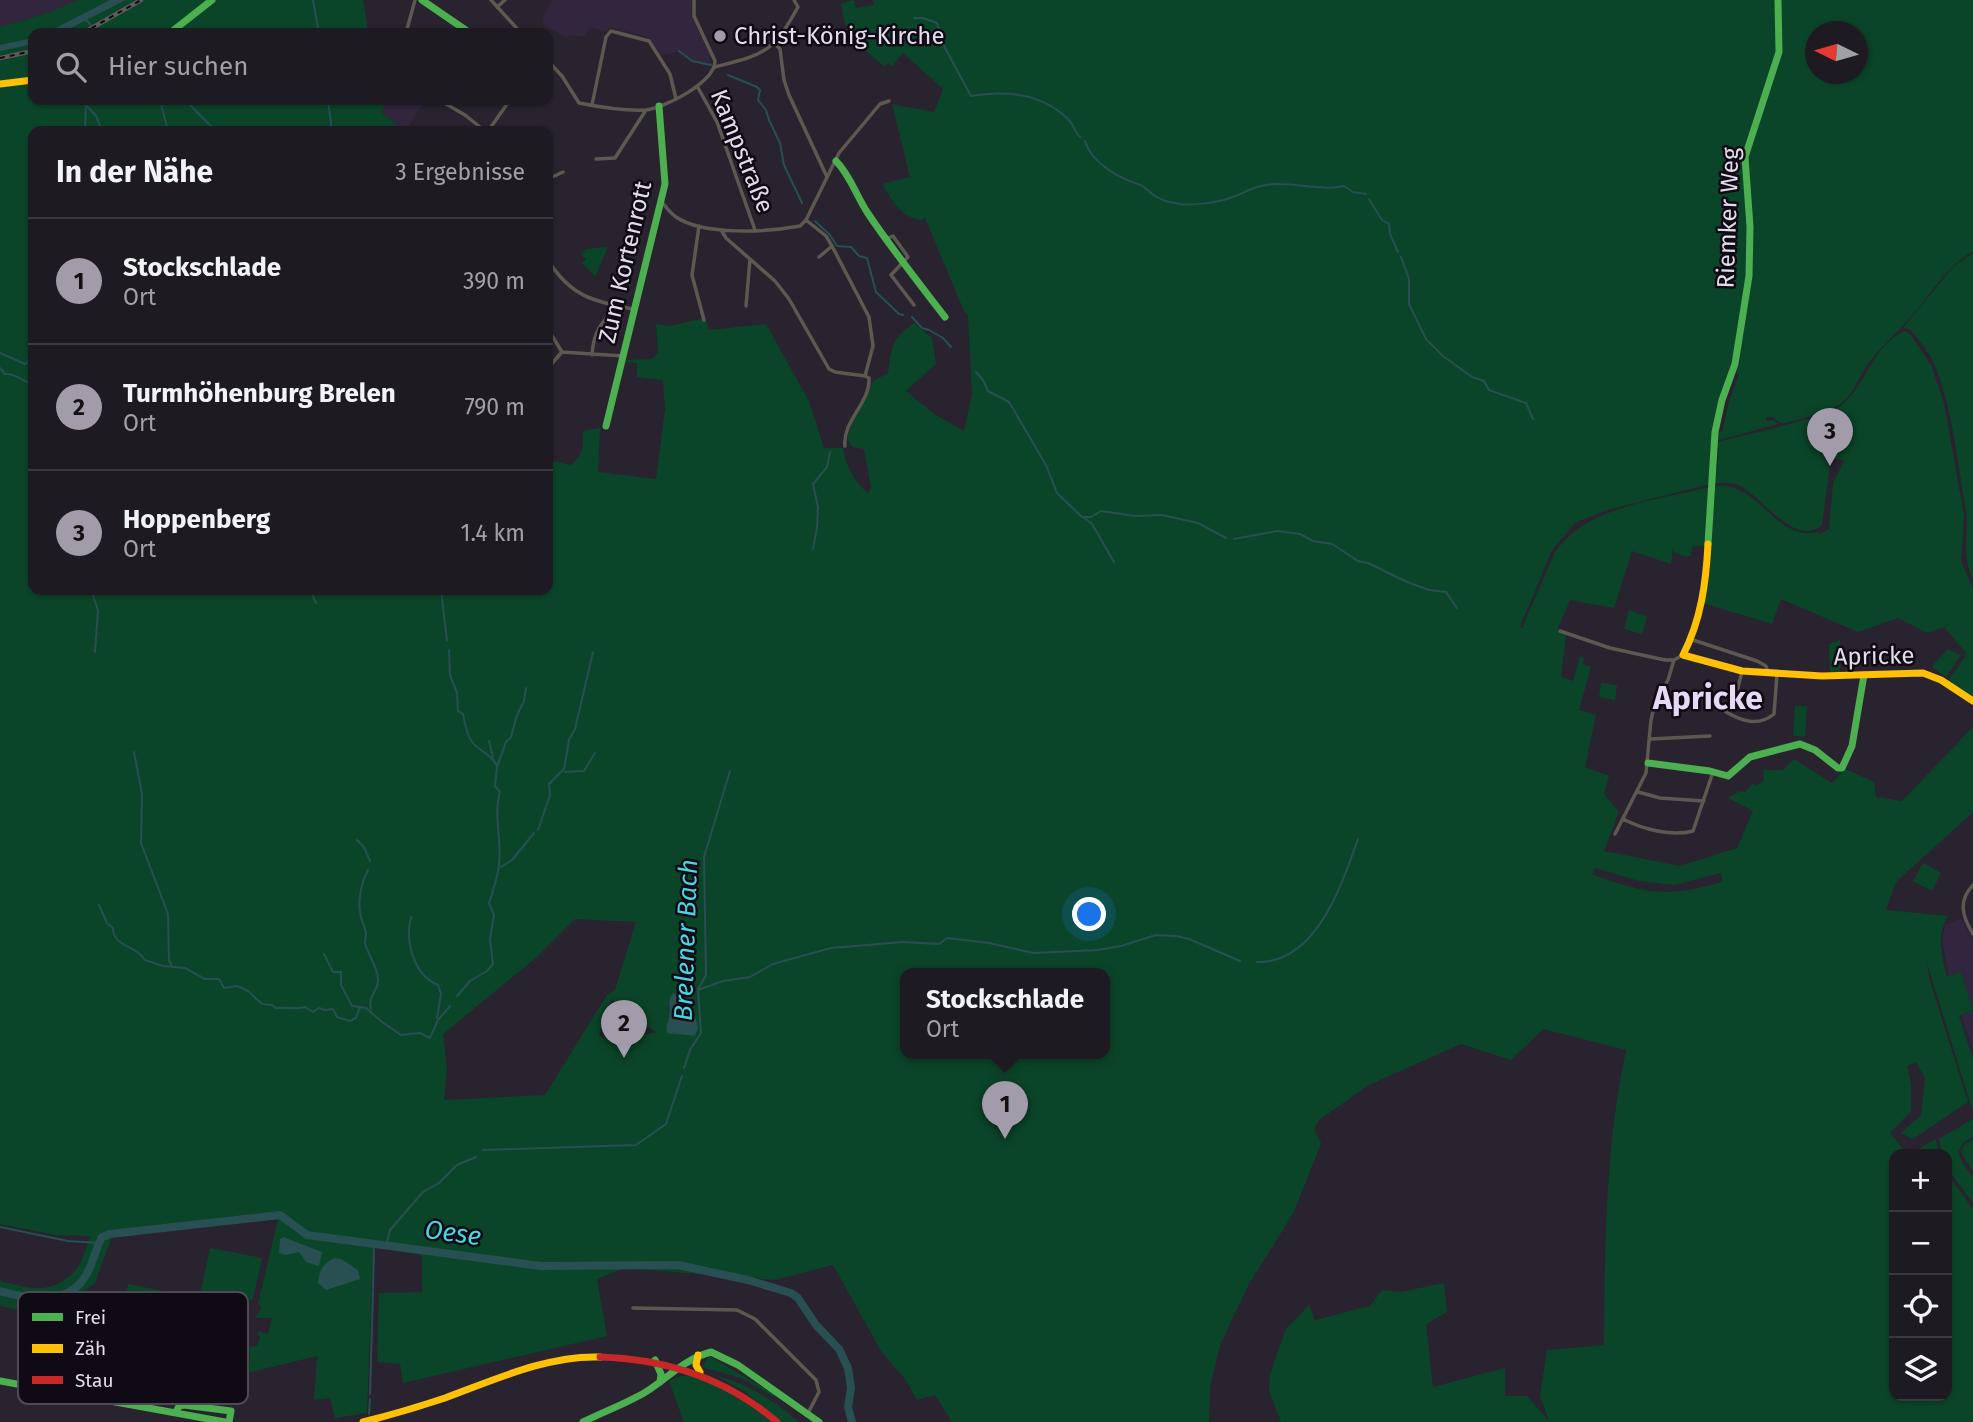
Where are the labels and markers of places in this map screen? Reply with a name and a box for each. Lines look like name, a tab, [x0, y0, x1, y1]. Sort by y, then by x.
place label: Christ-König-Kirche	[734, 22, 945, 50]
marker: Christ-König-Kirche	[712, 28, 728, 44]
pin: 3	[1807, 408, 1853, 466]
pin: 2	[601, 1000, 647, 1058]
pin: 1	[982, 1081, 1028, 1139]

